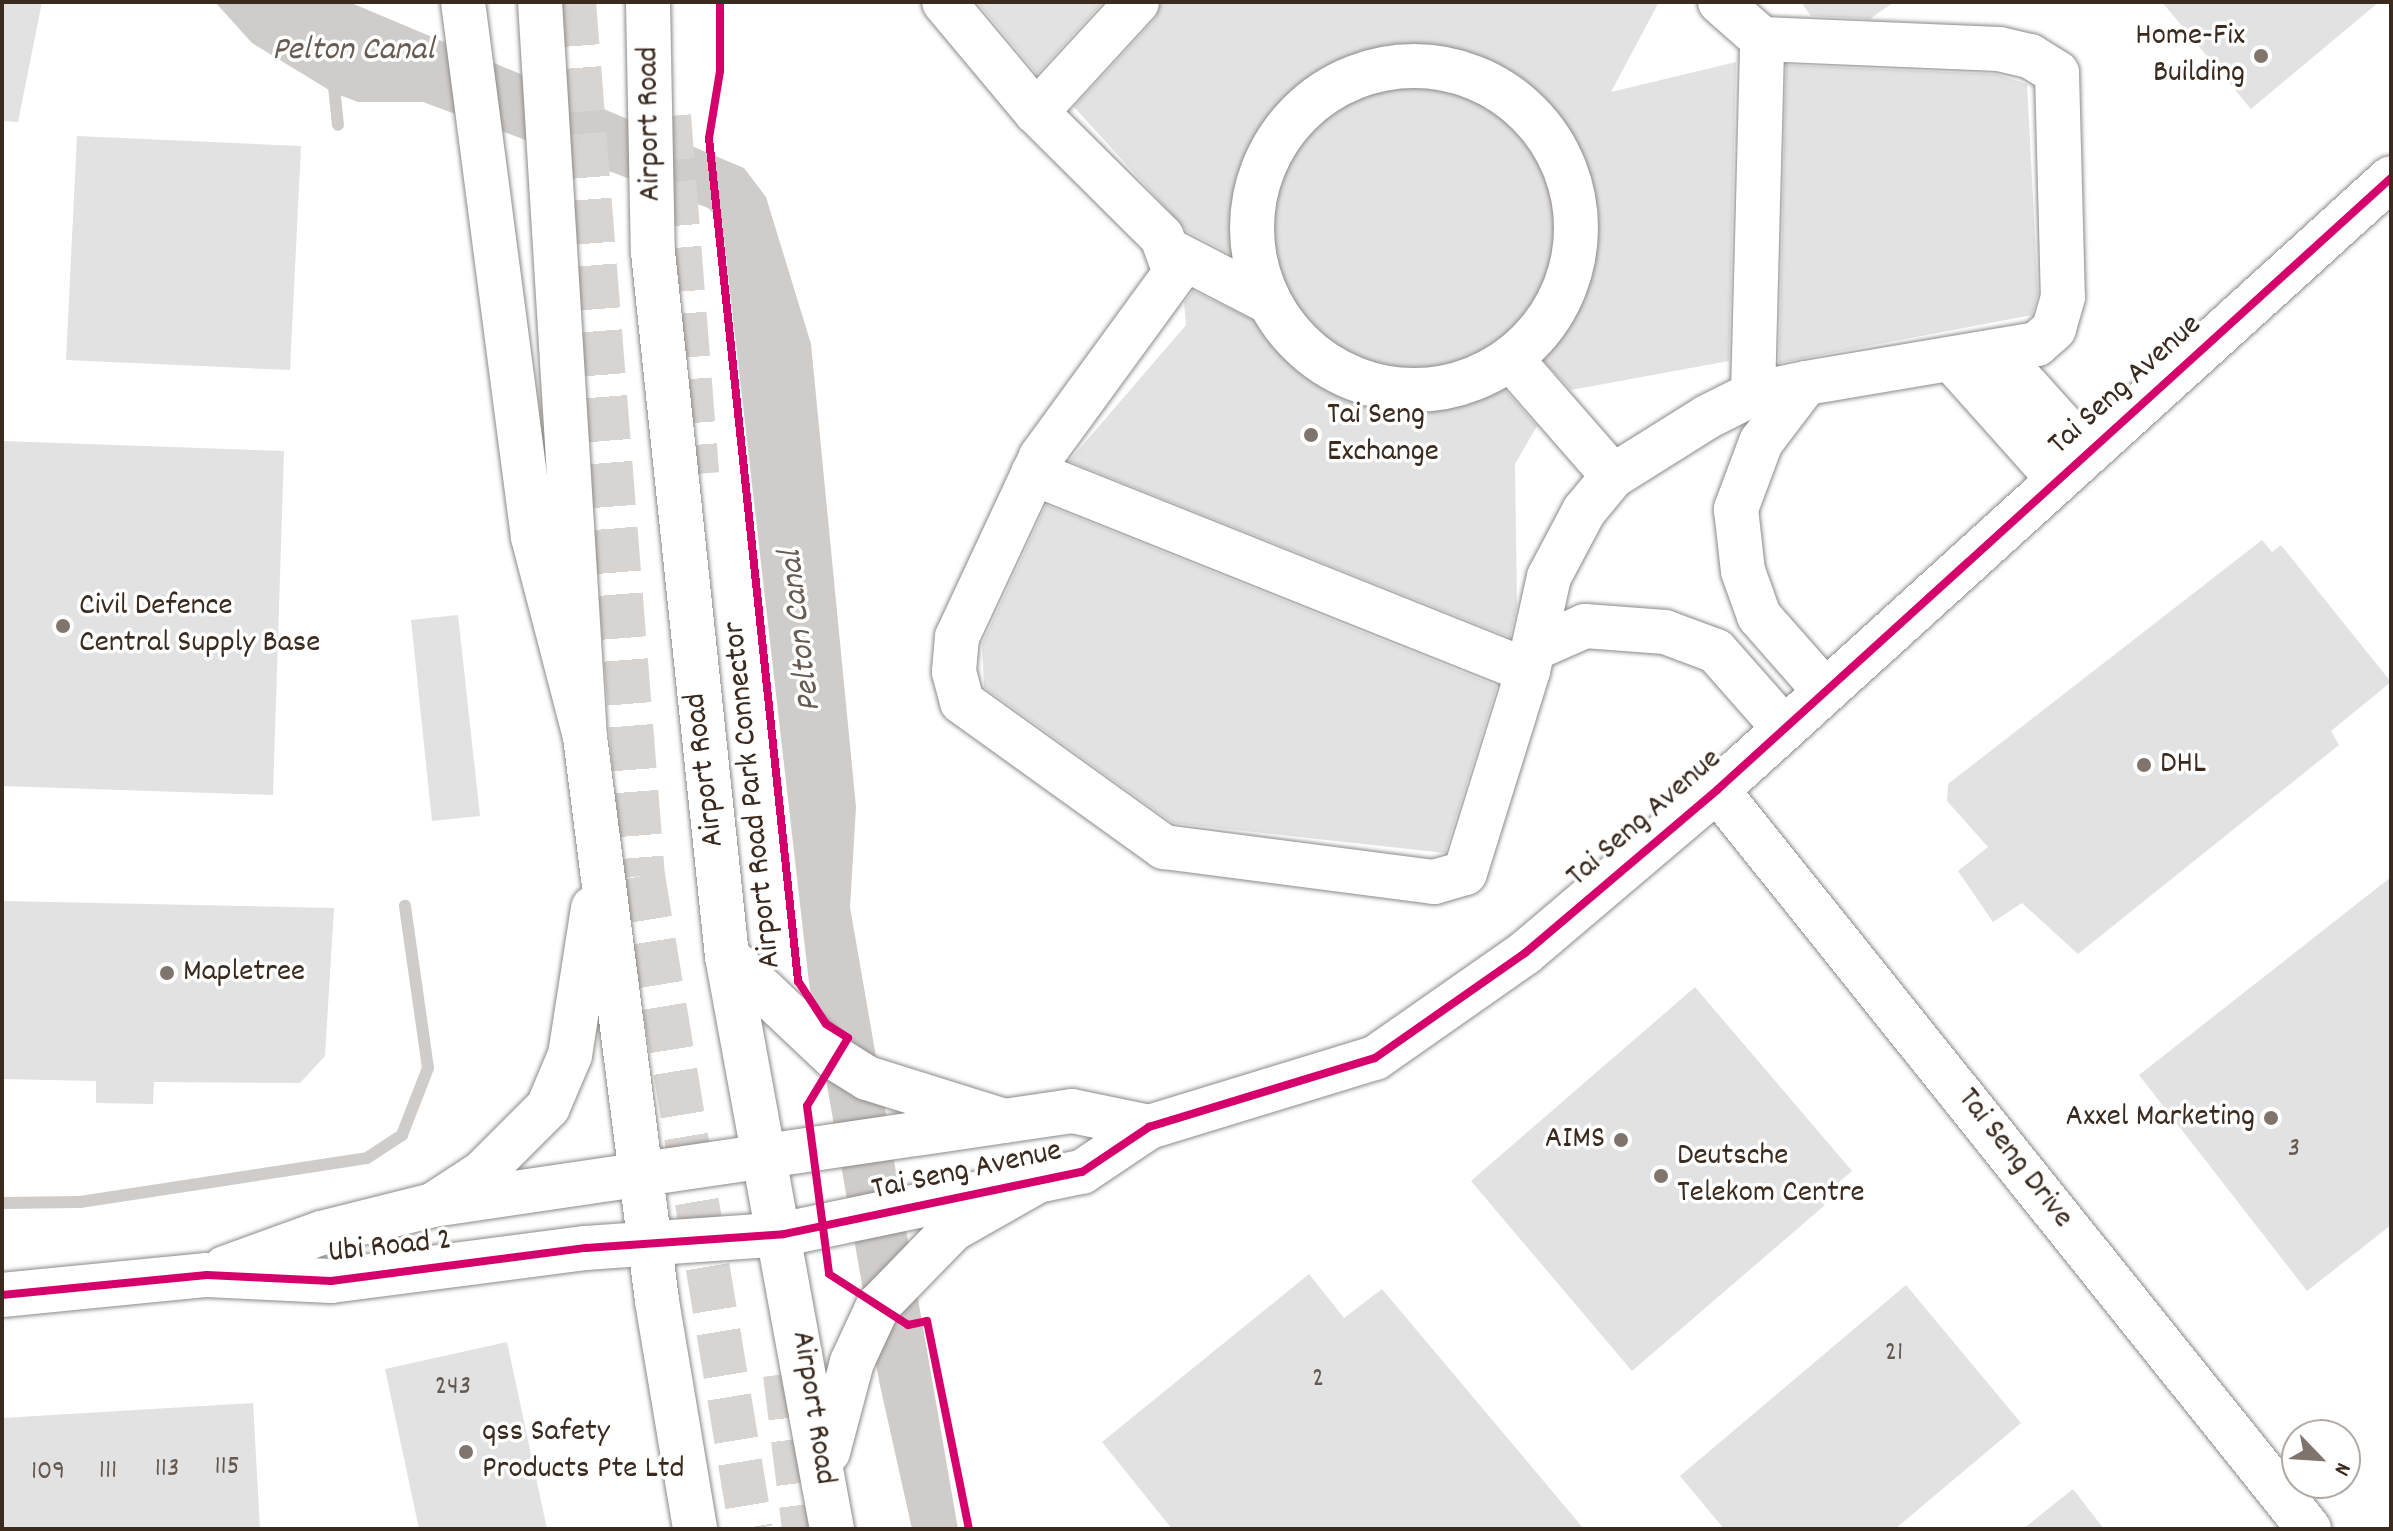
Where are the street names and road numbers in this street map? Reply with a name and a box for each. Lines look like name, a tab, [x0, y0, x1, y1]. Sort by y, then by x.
street label: Airport Road	[630, 46, 672, 202]
street label: Tai Seng Avenue	[2041, 307, 2211, 465]
street label: Airport Road Park Connector	[717, 620, 791, 970]
street label: Airport Road	[677, 691, 735, 849]
street label: Tai Seng Avenue	[1560, 741, 1730, 897]
street label: Tai Seng Drive	[1947, 1081, 2081, 1237]
street label: Tai Seng Avenue	[869, 1133, 1065, 1211]
street label: Ubi Road 2	[327, 1222, 453, 1274]
street label: Airport Road	[781, 1328, 843, 1488]

